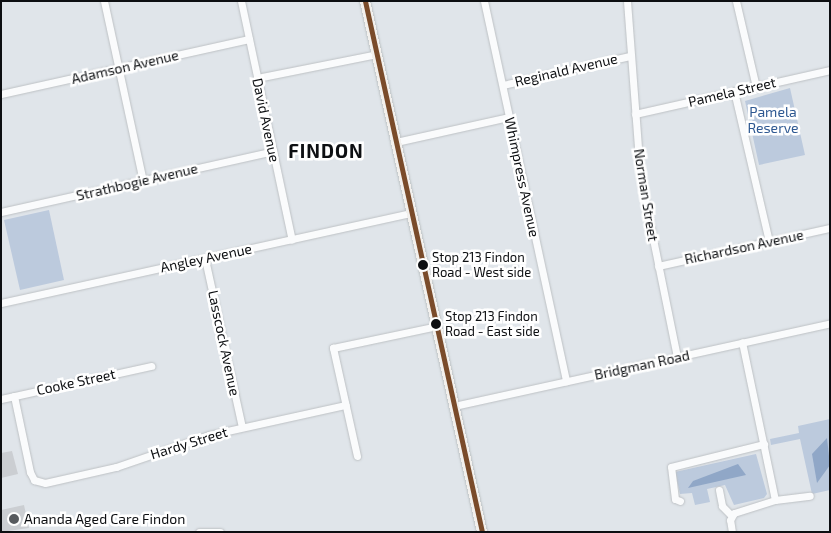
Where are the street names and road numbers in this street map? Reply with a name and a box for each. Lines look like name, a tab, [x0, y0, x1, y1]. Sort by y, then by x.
street label: Adamson Avenue	[70, 46, 180, 88]
street label: Reginald Avenue	[513, 50, 619, 90]
street label: Pamela Street	[686, 74, 778, 110]
street label: David Avenue	[249, 76, 283, 164]
street label: Whimpress Avenue	[501, 115, 543, 239]
street label: Norman Street	[630, 147, 662, 243]
street label: Strathbogie Avenue	[74, 160, 200, 204]
street label: Richardson Avenue	[683, 226, 805, 268]
street label: Angley Avenue	[158, 240, 254, 276]
street label: Lasscock Avenue	[205, 289, 243, 397]
street label: Bridgman Road	[593, 347, 691, 383]
street label: Cooke Street	[35, 365, 117, 399]
street label: Hardy Street	[148, 423, 230, 463]

